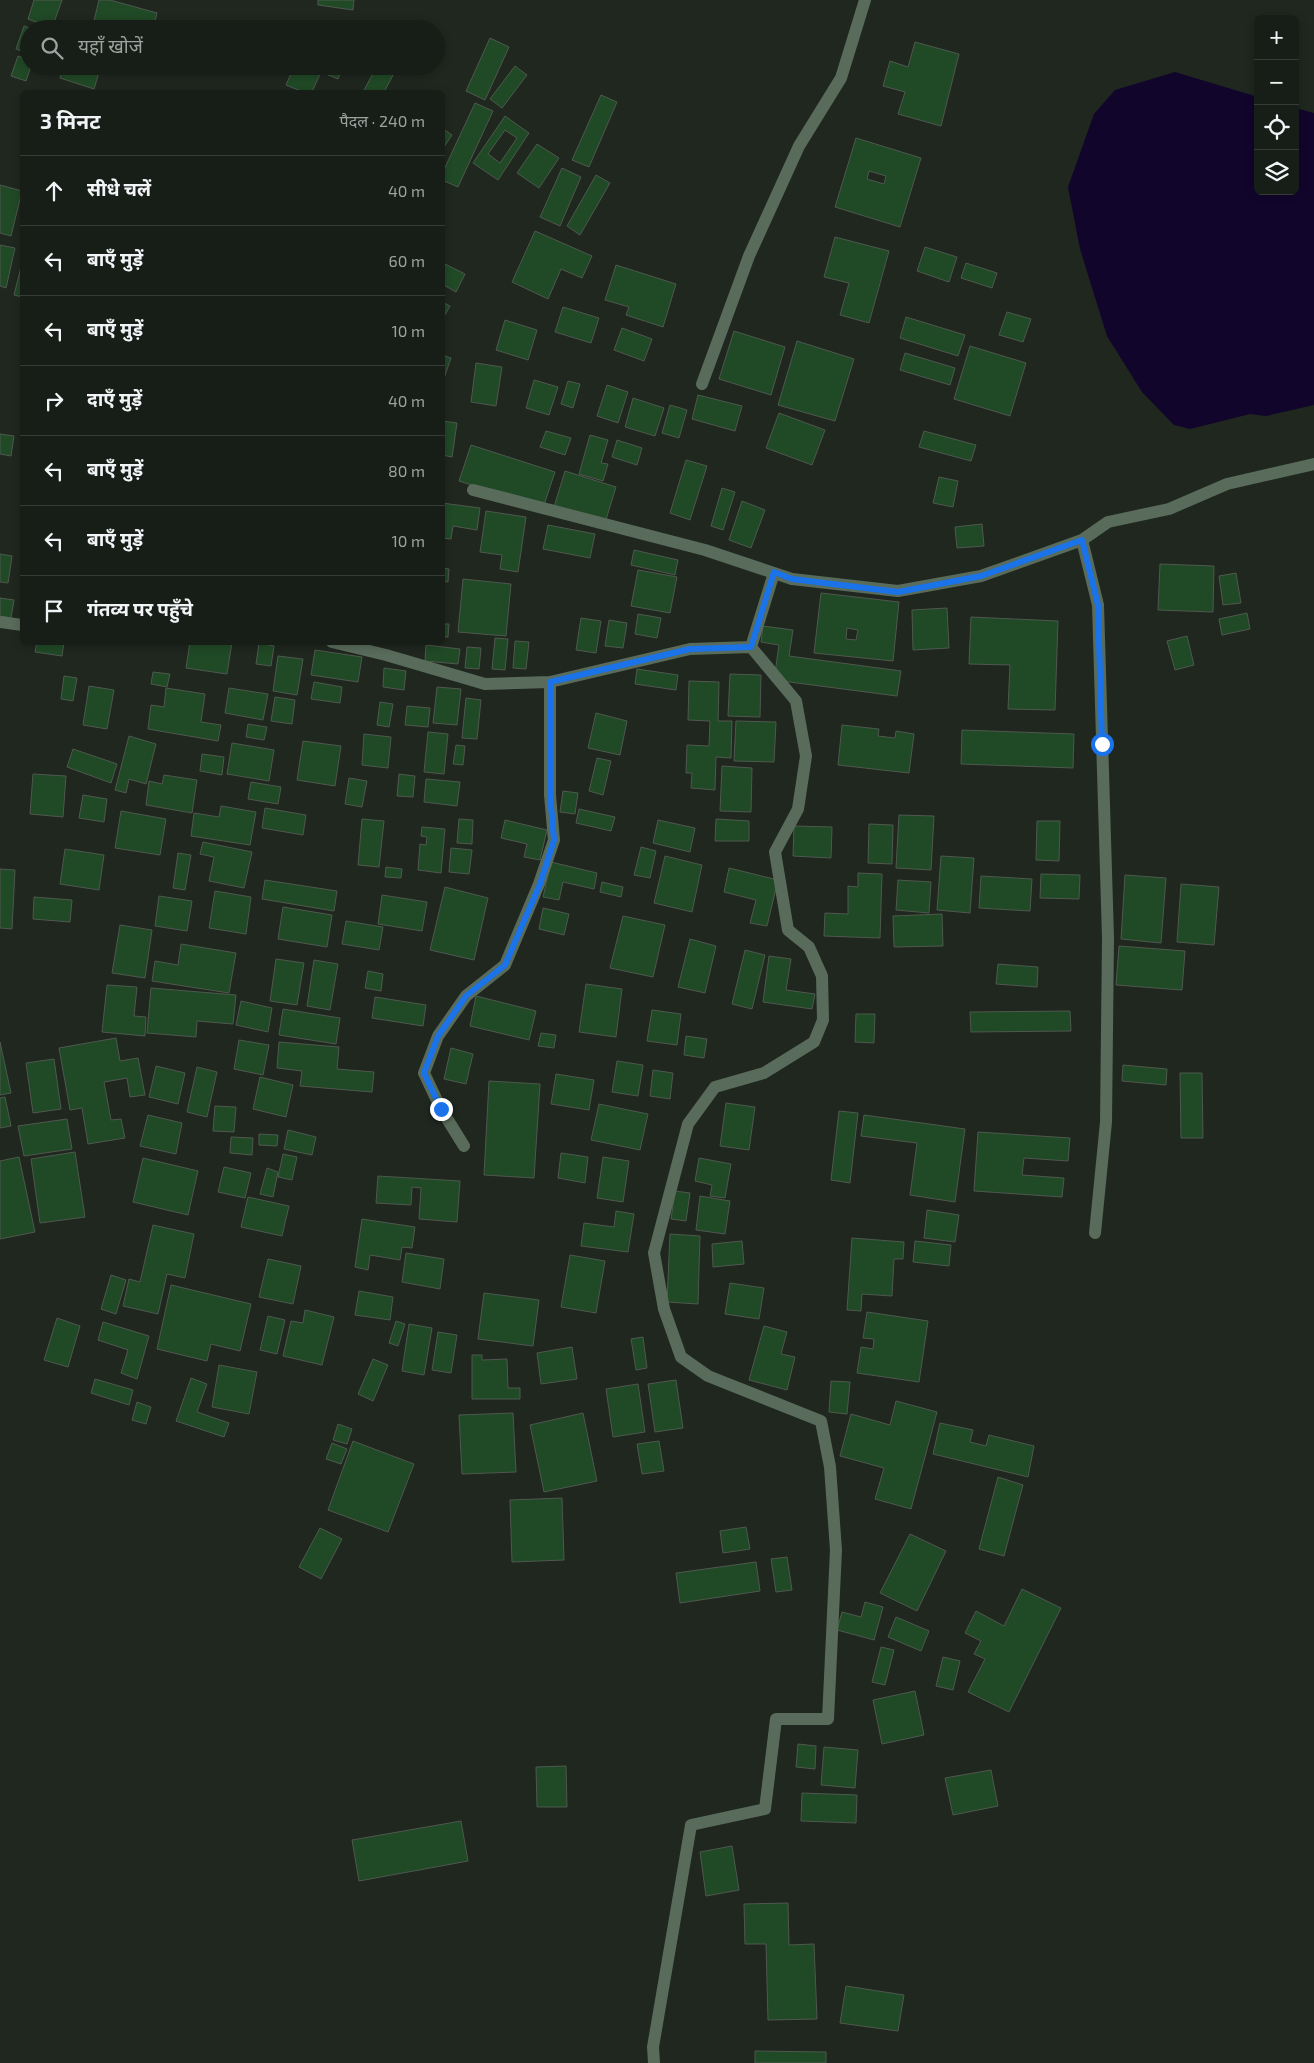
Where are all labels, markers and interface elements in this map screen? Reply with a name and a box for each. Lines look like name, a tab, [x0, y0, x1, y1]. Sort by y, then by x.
map controls	[1254, 15, 1299, 195]
button: +	[1254, 15, 1299, 60]
search box	[20, 20, 445, 75]
icon: search	[38, 34, 66, 62]
text: यहाँ खोजें	[78, 34, 143, 57]
button: −	[1254, 60, 1299, 105]
button: locate	[1254, 105, 1299, 150]
text: 3 मिनट	[40, 108, 101, 133]
text: पैदल · 240 m	[340, 111, 425, 130]
button: layers	[1254, 150, 1299, 195]
icon: ahead	[40, 177, 68, 205]
text: सीधे चलें	[87, 177, 151, 200]
text: 40 m	[388, 181, 425, 200]
icon: left	[40, 247, 68, 275]
text: बाएँ मुड़ें	[87, 247, 143, 270]
text: 60 m	[389, 251, 425, 270]
icon: left	[40, 317, 68, 345]
text: बाएँ मुड़ें	[87, 317, 143, 340]
text: 10 m	[391, 321, 425, 340]
icon: right	[40, 387, 68, 415]
text: दाएँ मुड़ें	[87, 387, 142, 410]
text: 40 m	[388, 391, 425, 410]
icon: left	[40, 457, 68, 485]
text: बाएँ मुड़ें	[87, 457, 143, 480]
text: 80 m	[388, 461, 425, 480]
icon: left	[40, 527, 68, 555]
text: बाएँ मुड़ें	[87, 527, 143, 550]
text: 10 m	[391, 531, 425, 550]
icon: arrive	[40, 597, 68, 625]
text: गंतव्य पर पहुँचे	[87, 597, 193, 620]
route start	[1091, 733, 1114, 756]
route end	[430, 1098, 453, 1121]

